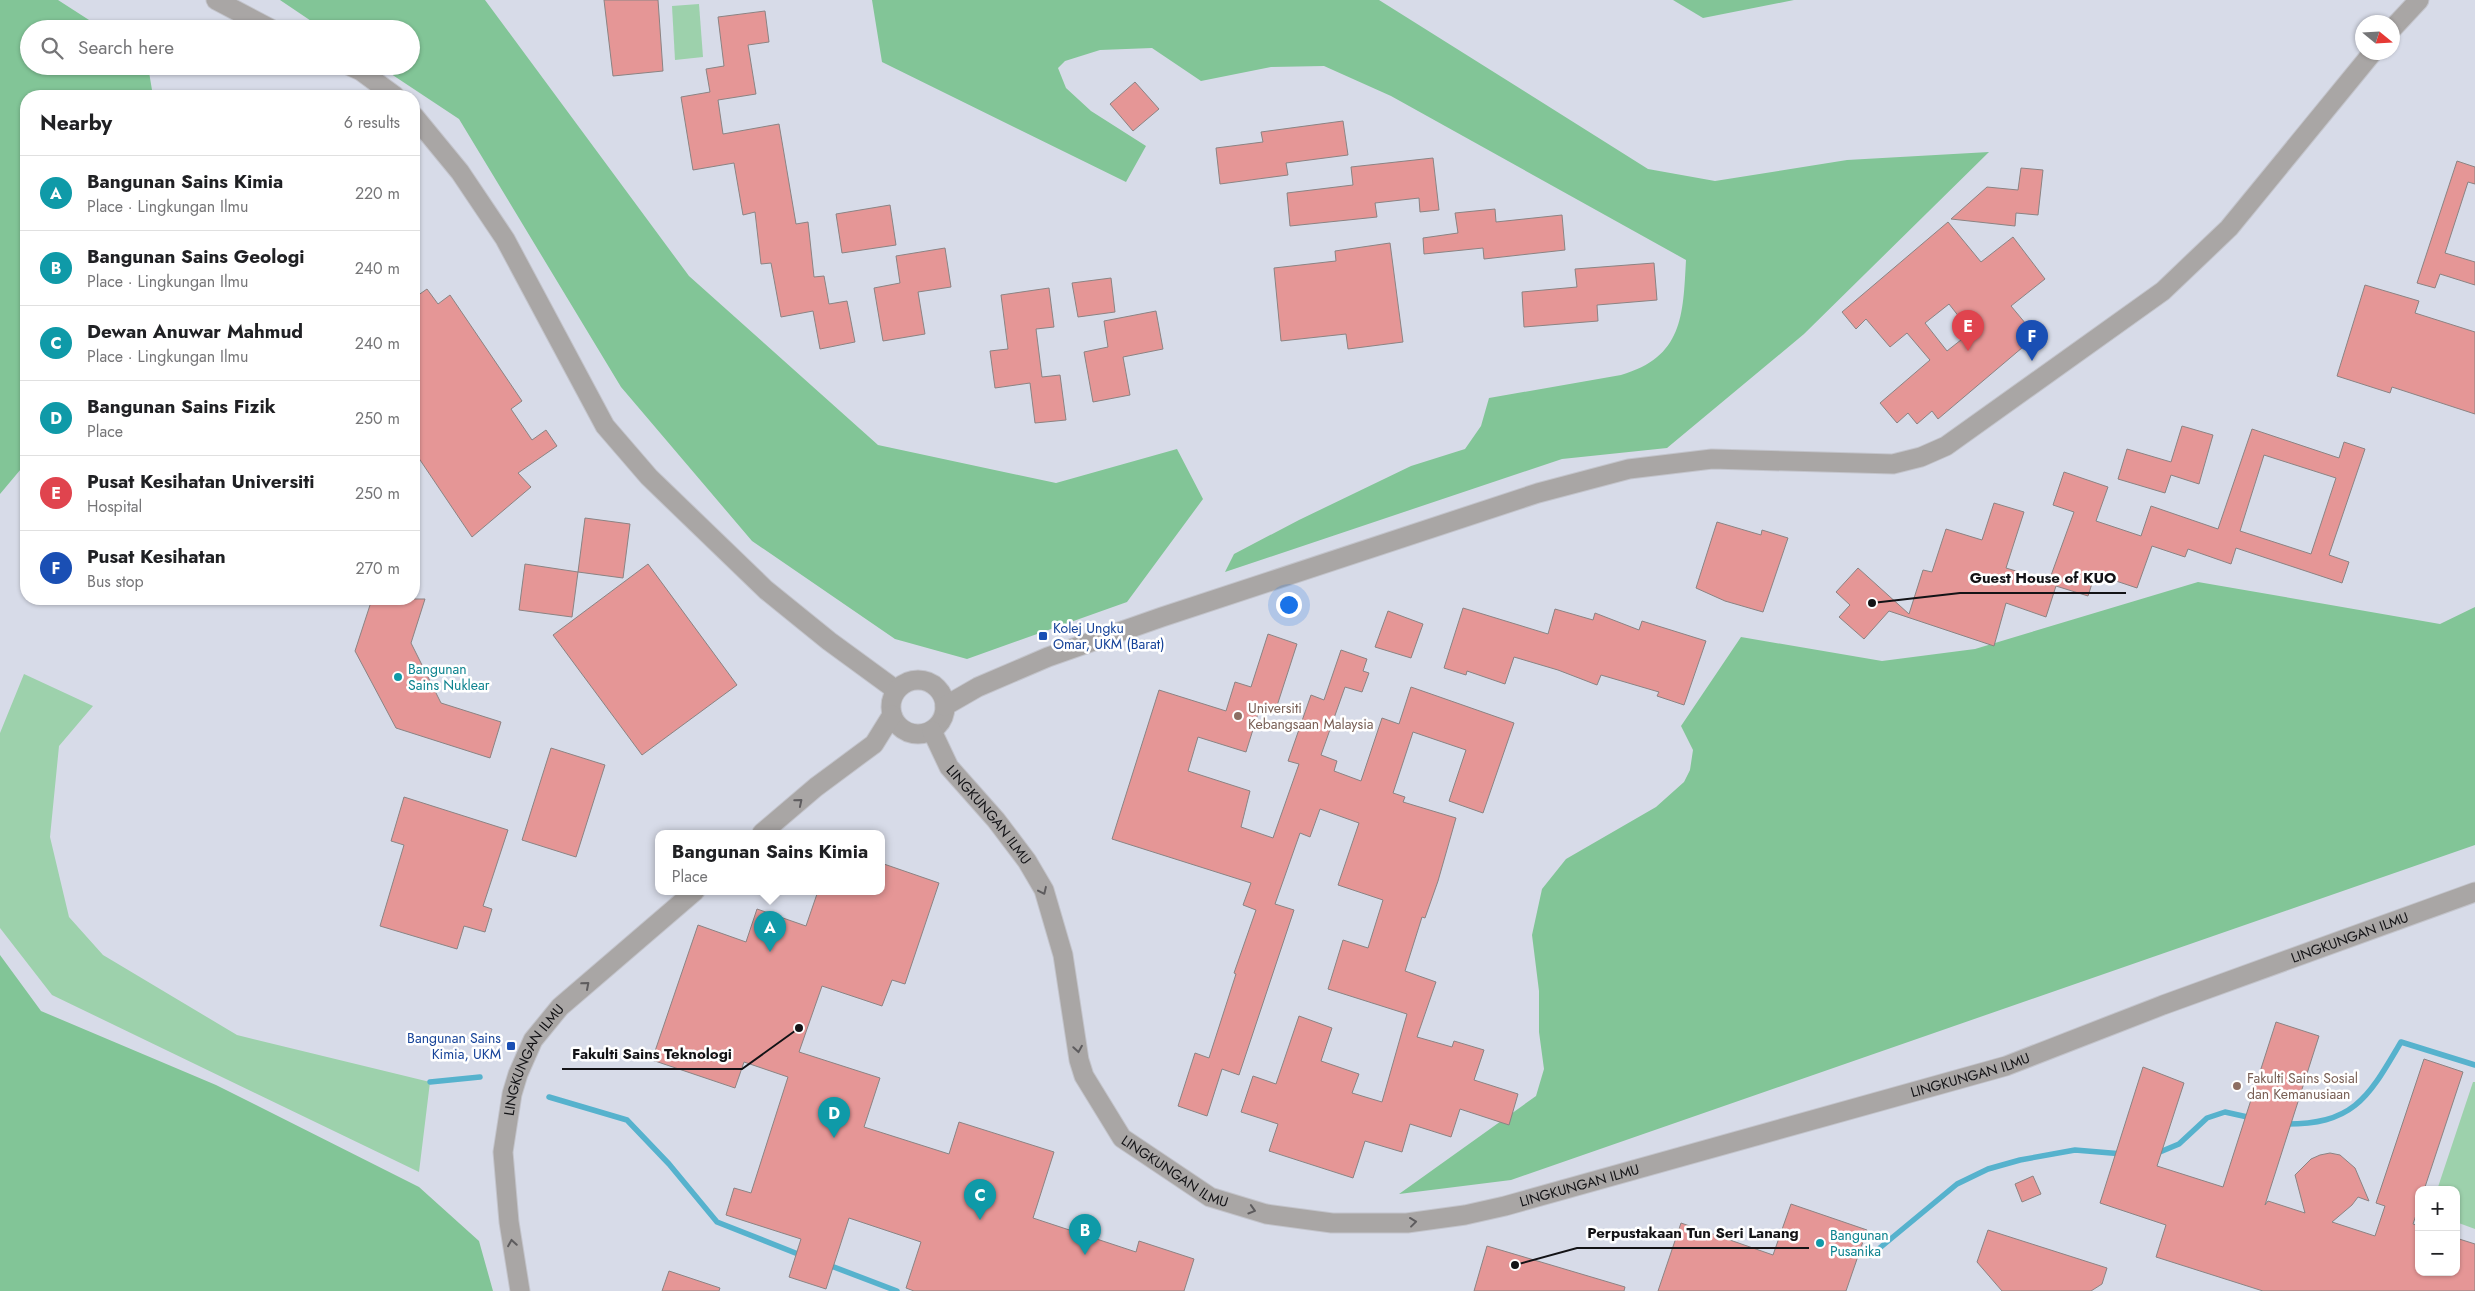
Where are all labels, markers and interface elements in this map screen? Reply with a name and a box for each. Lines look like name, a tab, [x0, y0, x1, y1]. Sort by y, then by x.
north arrow	[2355, 15, 2400, 60]
search box	[20, 20, 420, 75]
icon: search	[38, 34, 66, 62]
text: Search here	[78, 34, 174, 61]
text: Nearby	[40, 108, 112, 138]
text: 6 results	[344, 111, 400, 134]
text: Bangunan Sains Kimia	[87, 168, 283, 195]
text: A	[50, 182, 62, 205]
text: 220 m	[355, 182, 400, 205]
text: Place · Lingkungan Ilmu	[87, 195, 249, 218]
text: Bangunan Sains Geologi	[87, 243, 304, 270]
text: B	[51, 257, 61, 280]
text: 240 m	[355, 257, 400, 280]
text: Place · Lingkungan Ilmu	[87, 270, 249, 293]
pin: E	[1952, 310, 1984, 351]
text: Dewan Anuwar Mahmud	[87, 318, 303, 345]
pin: F	[2016, 320, 2048, 361]
text: C	[50, 332, 62, 355]
text: 240 m	[355, 332, 400, 355]
text: Place · Lingkungan Ilmu	[87, 345, 249, 368]
text: Bangunan Sains Fizik	[87, 393, 276, 420]
text: D	[50, 407, 62, 430]
text: 250 m	[355, 407, 400, 430]
text: Place	[87, 420, 123, 443]
text: Pusat Kesihatan Universiti	[87, 468, 315, 495]
text: E	[51, 482, 61, 505]
text: 250 m	[355, 482, 400, 505]
text: Hospital	[87, 495, 142, 518]
text: Pusat Kesihatan	[87, 543, 226, 570]
text: F	[52, 557, 60, 580]
text: 270 m	[356, 557, 400, 580]
callout: Guest House of KUO	[1960, 563, 2126, 593]
text: Guest House of KUO	[1970, 567, 2116, 589]
text: Bus stop	[87, 570, 144, 593]
your location	[1276, 592, 1302, 618]
place label: Kolej Ungku Omar, UKM (Barat)	[1053, 618, 1165, 654]
marker: Kolej Ungku Omar, UKM (Barat)	[1037, 630, 1049, 642]
place label: Bangunan Sains Nuklear	[408, 659, 490, 695]
marker: Bangunan Sains Nuklear	[392, 671, 404, 683]
place label: Universiti Kebangsaan Malaysia	[1248, 698, 1374, 734]
marker: Universiti Kebangsaan Malaysia	[1232, 710, 1244, 722]
street label: LINGKUNGAN ILMU	[942, 761, 1036, 868]
one-way arrow	[794, 798, 803, 807]
popup	[655, 830, 885, 895]
text: Bangunan Sains Kimia	[672, 838, 868, 865]
text: Place	[672, 865, 708, 888]
one-way arrow	[1037, 886, 1047, 895]
street label: LINGKUNGAN ILMU	[2288, 907, 2411, 968]
pin: A	[754, 911, 786, 952]
one-way arrow	[580, 982, 589, 991]
street label: LINGKUNGAN ILMU	[499, 1000, 569, 1117]
place label: Bangunan Sains Kimia, UKM	[407, 1028, 501, 1064]
callout: Fakulti Sains Teknologi	[562, 1039, 742, 1069]
marker: Bangunan Sains Kimia, UKM	[505, 1040, 517, 1052]
text: Fakulti Sains Teknologi	[572, 1043, 732, 1065]
one-way arrow	[1072, 1045, 1082, 1054]
street label: LINGKUNGAN ILMU	[1908, 1048, 2033, 1102]
place label: Fakulti Sains Sosial dan Kemanusiaan	[2247, 1068, 2358, 1104]
marker: Fakulti Sains Sosial dan Kemanusiaan	[2231, 1080, 2243, 1092]
pin: D	[818, 1097, 850, 1138]
street label: LINGKUNGAN ILMU	[1117, 1130, 1231, 1212]
street label: LINGKUNGAN ILMU	[1517, 1159, 1642, 1211]
pin: C	[964, 1179, 996, 1220]
map controls	[2415, 1186, 2460, 1276]
button: +	[2415, 1186, 2460, 1231]
one-way arrow	[1248, 1204, 1256, 1214]
pin: B	[1069, 1214, 1101, 1255]
one-way arrow	[1410, 1217, 1418, 1228]
callout: Perpustakaan Tun Seri Lanang	[1577, 1218, 1809, 1248]
text: Perpustakaan Tun Seri Lanang	[1587, 1222, 1799, 1244]
place label: Bangunan Pusanika	[1830, 1225, 1889, 1261]
button: −	[2415, 1231, 2460, 1276]
marker: Bangunan Pusanika	[1814, 1237, 1826, 1249]
one-way arrow	[507, 1238, 518, 1246]

